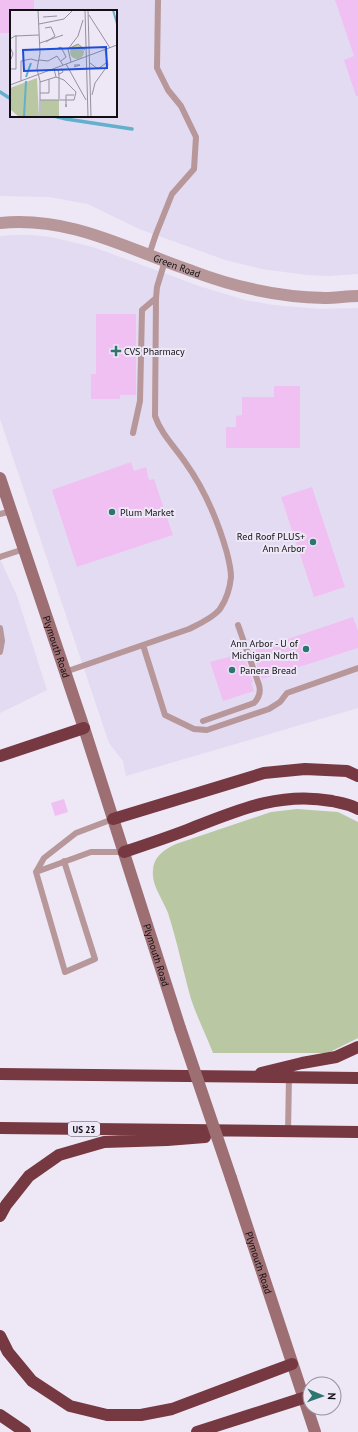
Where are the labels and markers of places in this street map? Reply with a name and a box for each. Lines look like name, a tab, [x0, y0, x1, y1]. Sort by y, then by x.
place label: CVS Pharmacy	[124, 345, 185, 358]
marker: CVS Pharmacy	[111, 346, 121, 356]
place label: Plum Market	[120, 506, 175, 519]
marker: Plum Market	[107, 507, 117, 517]
place label: Red Roof PLUS+ Ann Arbor	[237, 530, 306, 555]
marker: Red Roof PLUS+ Ann Arbor	[308, 537, 318, 547]
place label: Ann Arbor - U of Michigan North	[230, 637, 299, 662]
marker: Ann Arbor - U of Michigan North	[301, 644, 311, 654]
place label: Panera Bread	[240, 664, 296, 677]
marker: Panera Bread	[227, 665, 237, 675]

